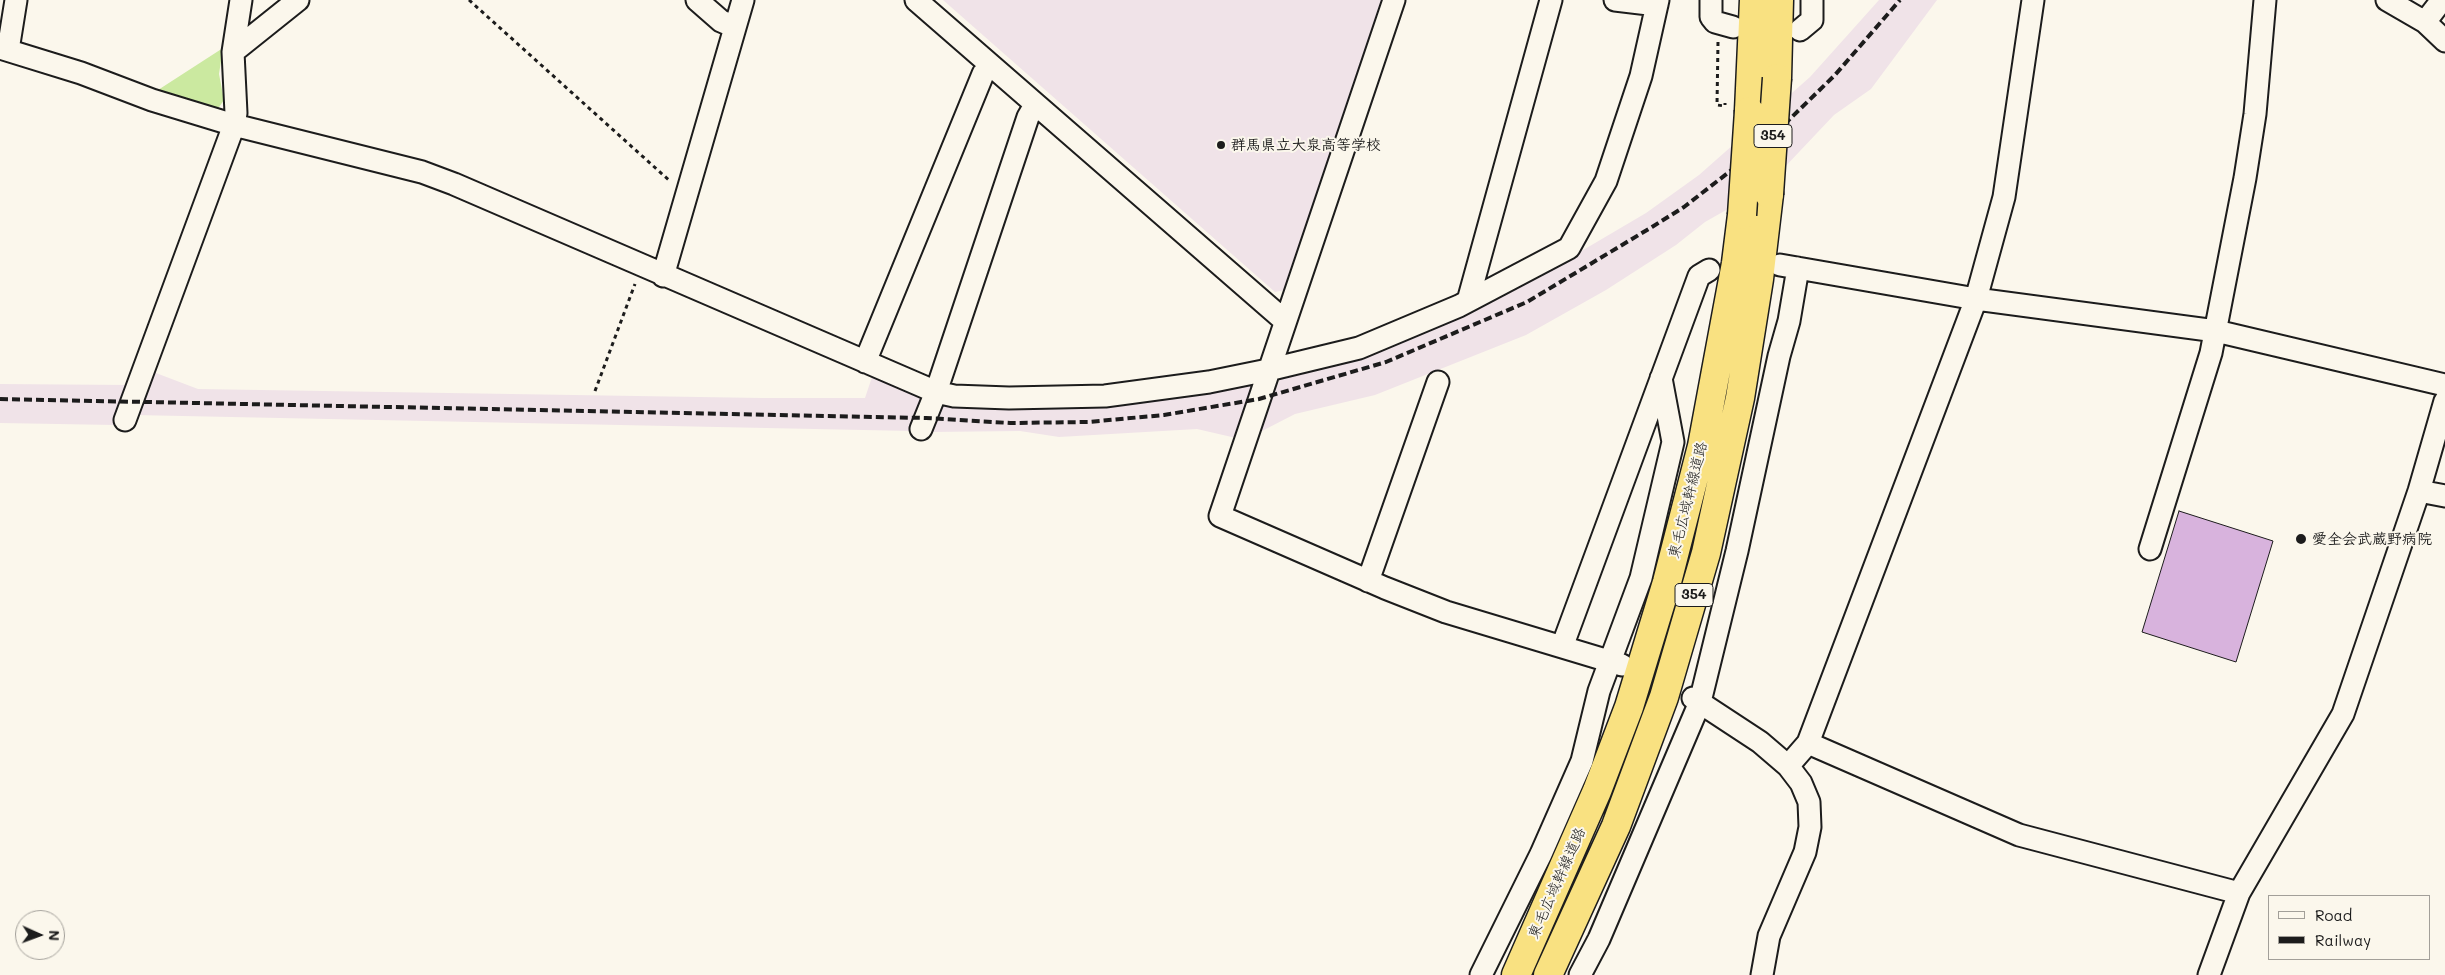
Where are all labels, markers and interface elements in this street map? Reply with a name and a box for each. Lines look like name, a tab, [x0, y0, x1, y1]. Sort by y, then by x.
road number: 354	[1754, 124, 1792, 148]
place label: 群馬県立大泉高等学校	[1231, 136, 1381, 154]
marker: 群馬県立大泉高等学校	[1215, 139, 1227, 151]
street label: 東毛広域幹線道路	[1665, 440, 1711, 560]
place label: 愛全会武蔵野病院	[2312, 530, 2432, 548]
marker: 愛全会武蔵野病院	[2294, 532, 2308, 546]
road number: 354	[1675, 584, 1713, 606]
street label: 東毛広域幹線道路	[1524, 825, 1590, 941]
legend	[2268, 895, 2430, 960]
text: Road	[2315, 905, 2352, 925]
north arrow	[15, 910, 65, 960]
text: N	[45, 930, 64, 941]
text: Railway	[2315, 930, 2371, 950]

